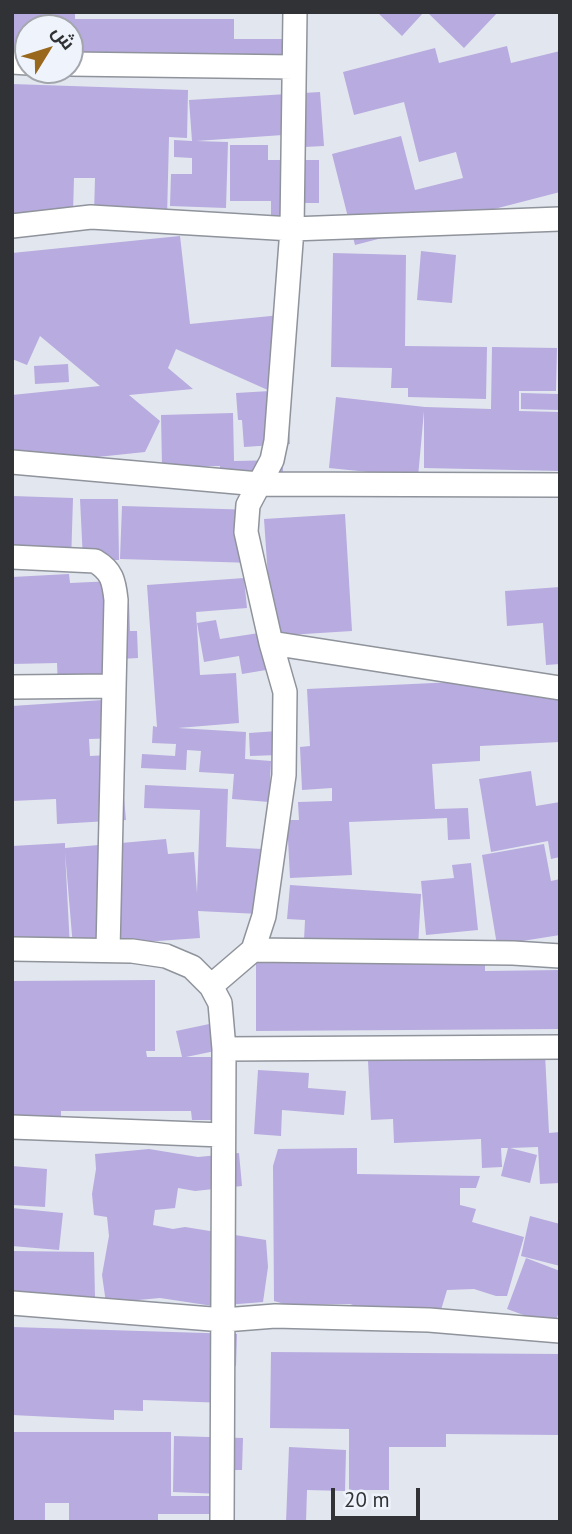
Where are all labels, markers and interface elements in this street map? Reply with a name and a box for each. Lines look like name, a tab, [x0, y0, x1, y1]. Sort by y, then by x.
north arrow	[14, 14, 84, 84]
text: ش	[47, 20, 81, 54]
scale bar	[334, 1474, 423, 1518]
text: 20 m	[344, 1486, 390, 1513]

